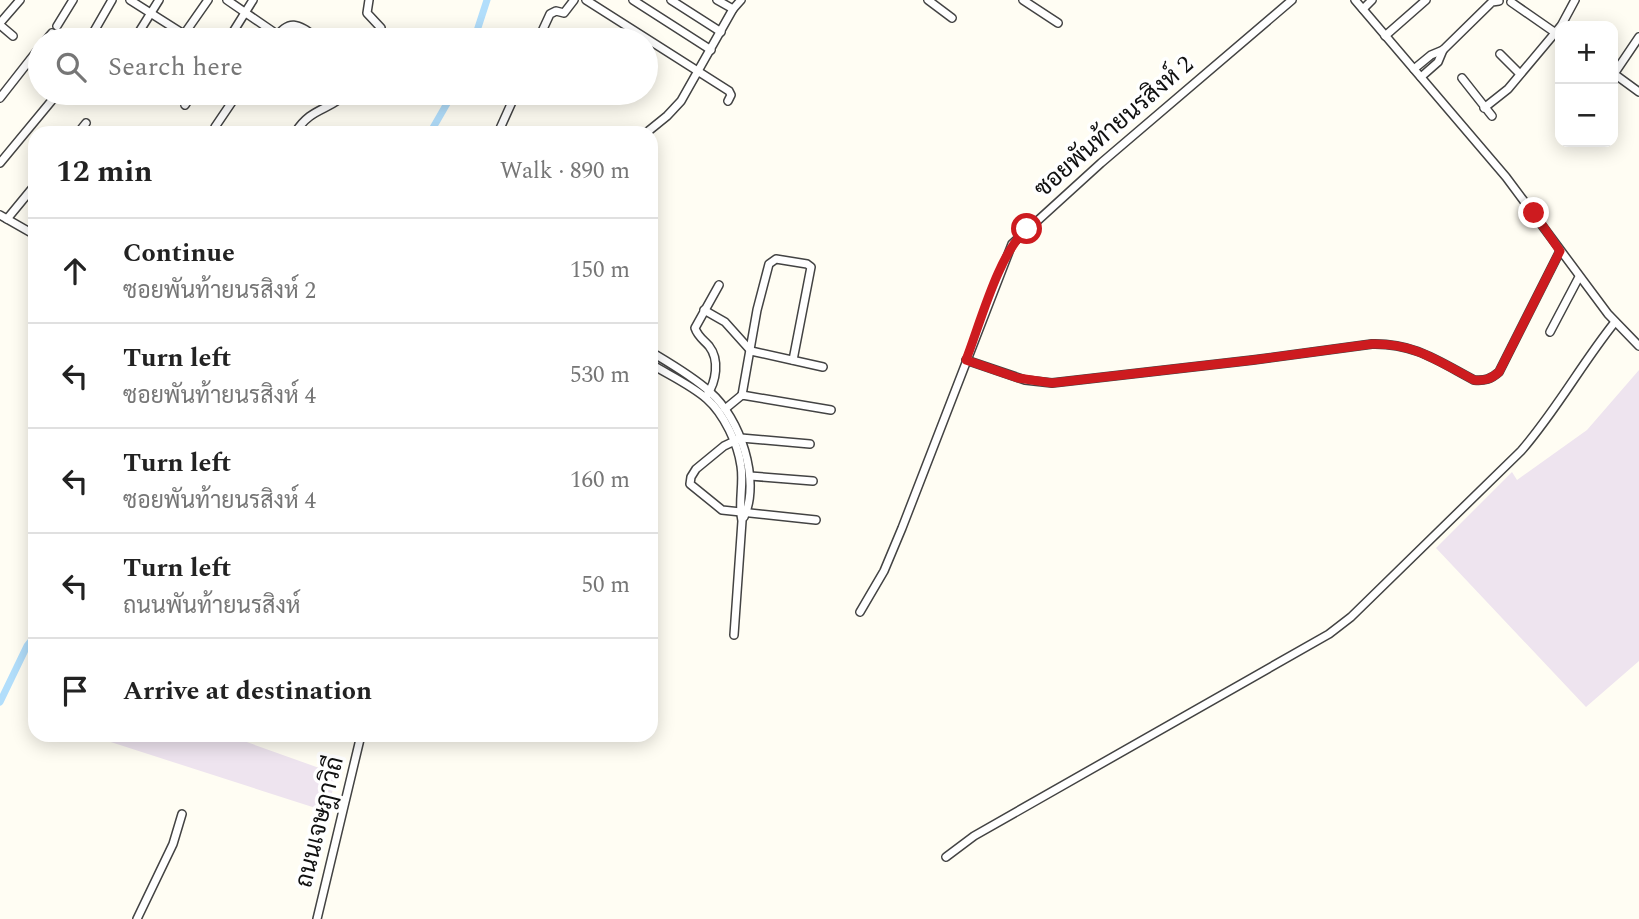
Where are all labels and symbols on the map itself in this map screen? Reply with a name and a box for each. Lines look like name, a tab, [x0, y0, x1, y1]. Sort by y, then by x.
street label: ซอยพันท้ายนรสิงห์ 2	[1026, 47, 1202, 207]
route end	[1518, 197, 1549, 228]
route start	[1011, 213, 1042, 244]
street label: ถนนเจษฎาวิถี	[286, 753, 354, 891]

